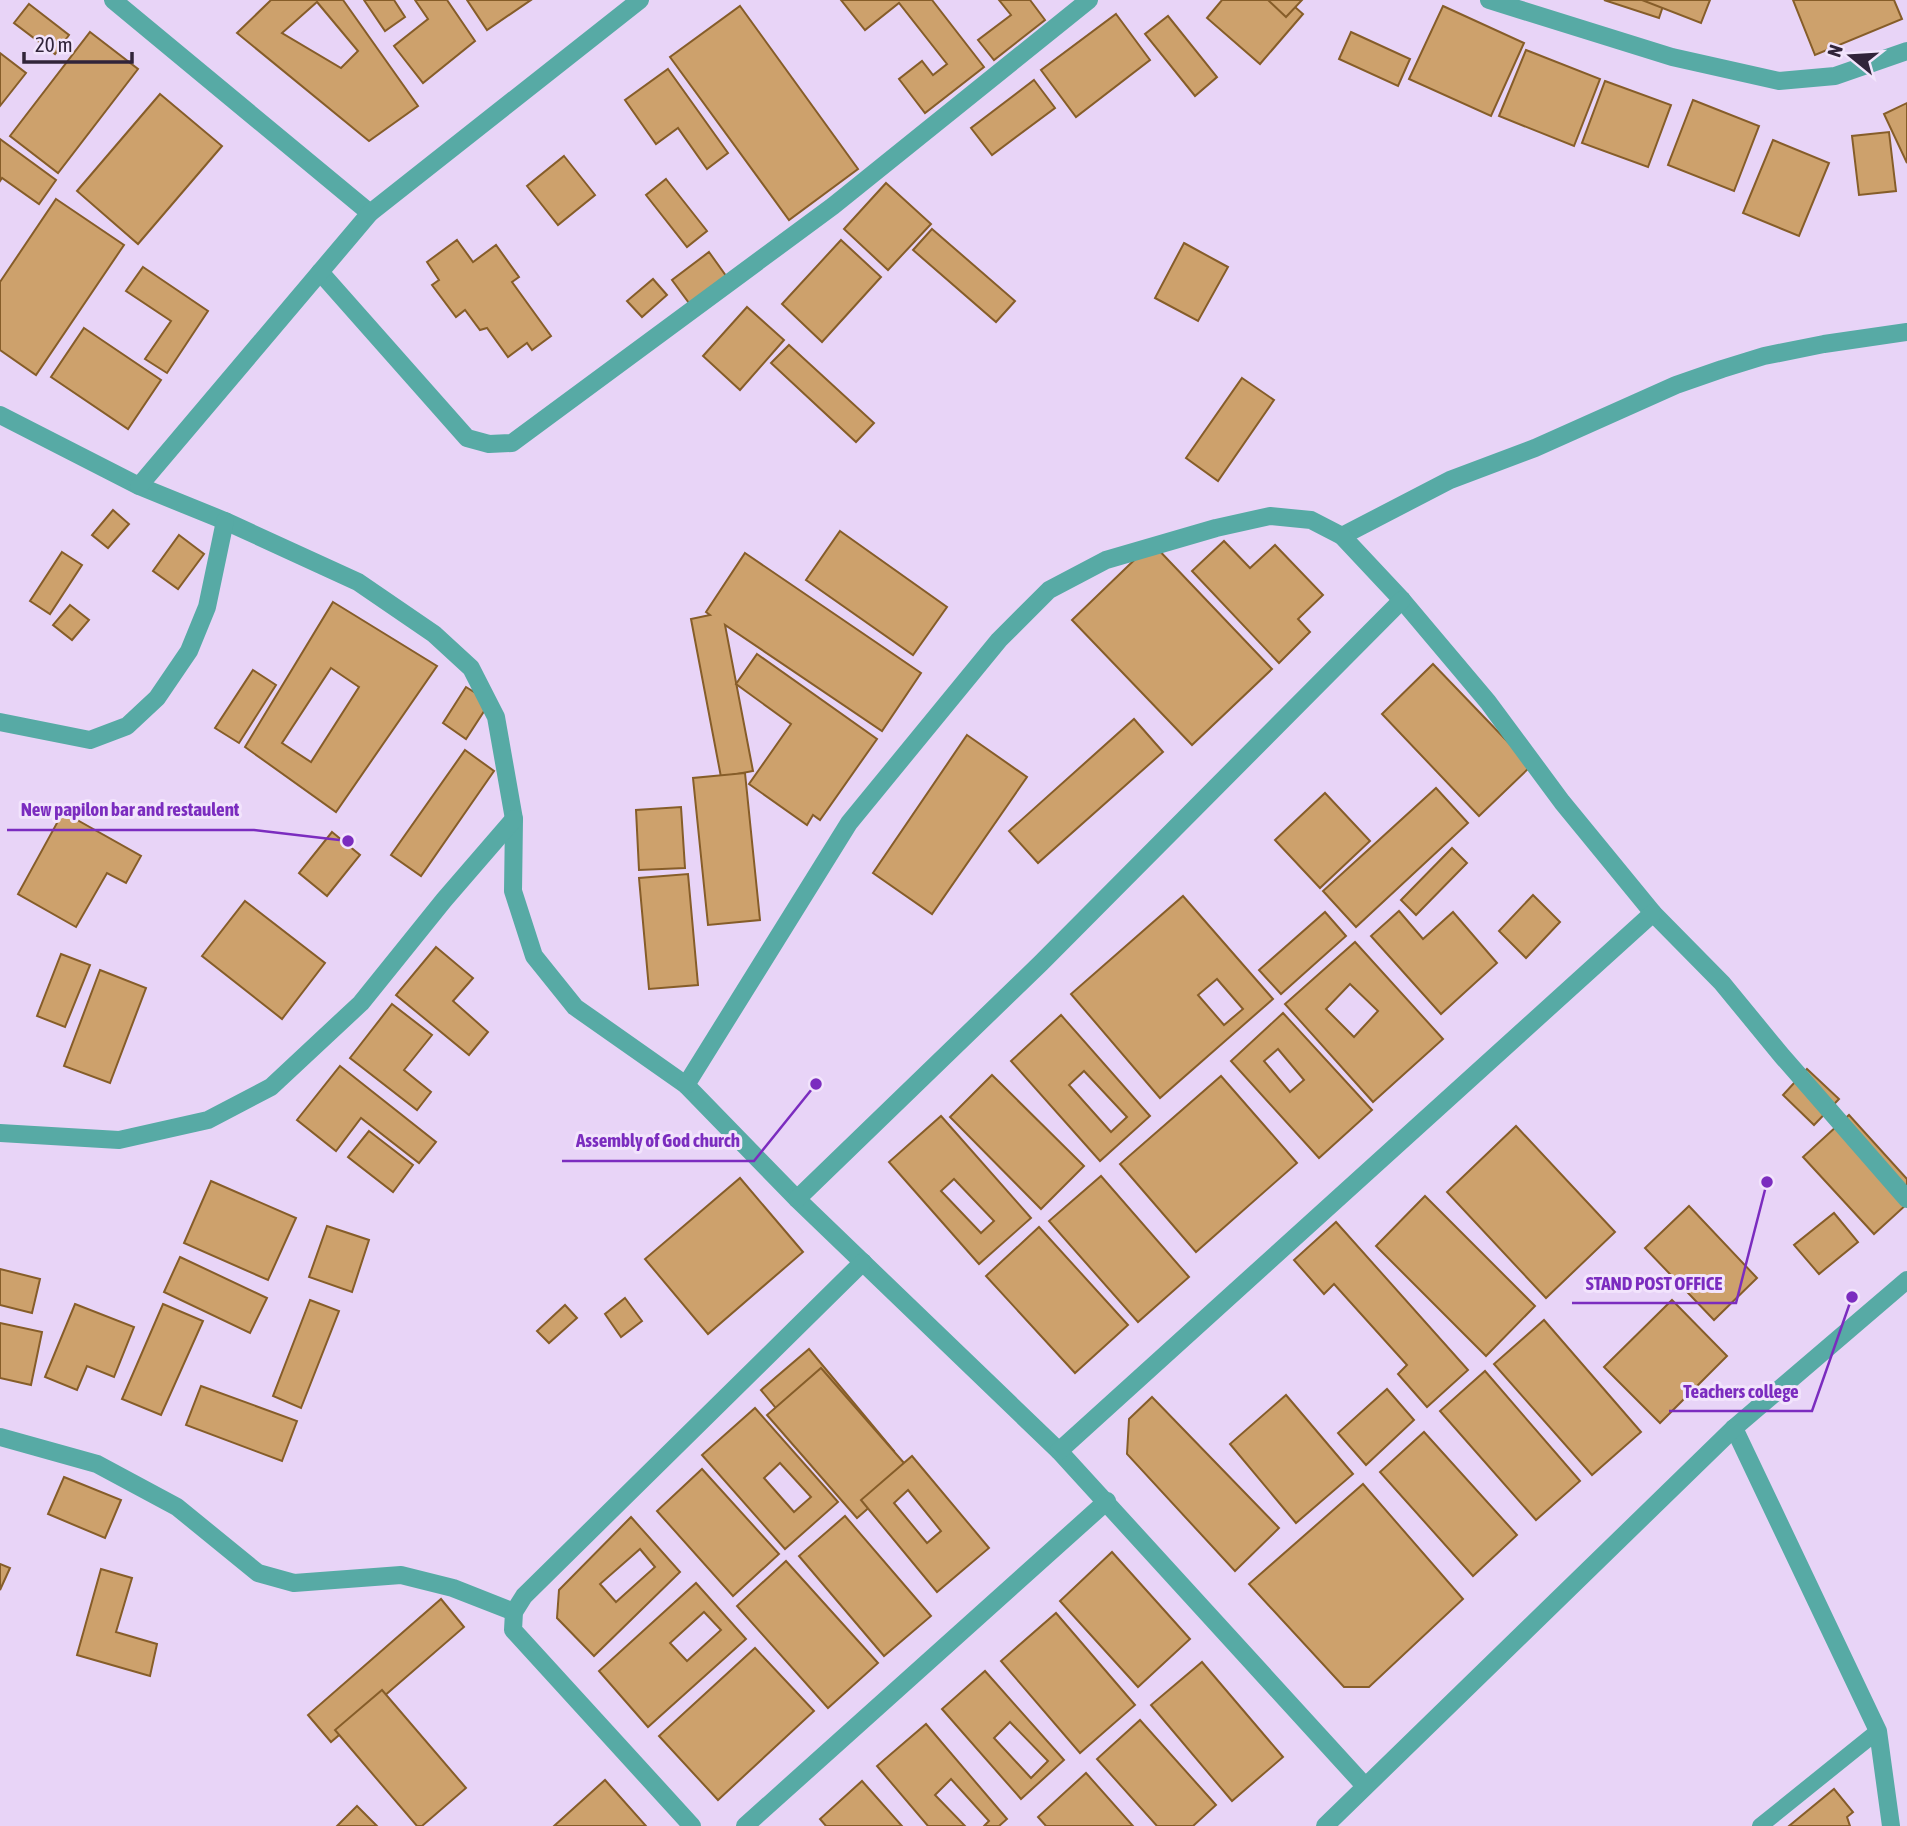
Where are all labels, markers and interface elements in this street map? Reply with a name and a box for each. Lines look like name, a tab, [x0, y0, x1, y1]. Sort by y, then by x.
scale bar	[24, 21, 133, 65]
north arrow	[1816, 21, 1886, 91]
text: 20 m	[35, 32, 73, 56]
text: N	[1823, 42, 1847, 59]
callout: New papilon bar and restaulent	[7, 790, 254, 830]
text: New papilon bar and restaulent	[21, 798, 240, 820]
callout: Assembly of God church	[562, 1121, 754, 1161]
text: Assembly of God church	[575, 1129, 740, 1151]
callout: STAND POST OFFICE	[1572, 1263, 1736, 1303]
text: STAND POST OFFICE	[1586, 1272, 1722, 1294]
callout: Teachers college	[1669, 1371, 1812, 1411]
text: Teachers college	[1683, 1380, 1799, 1402]

